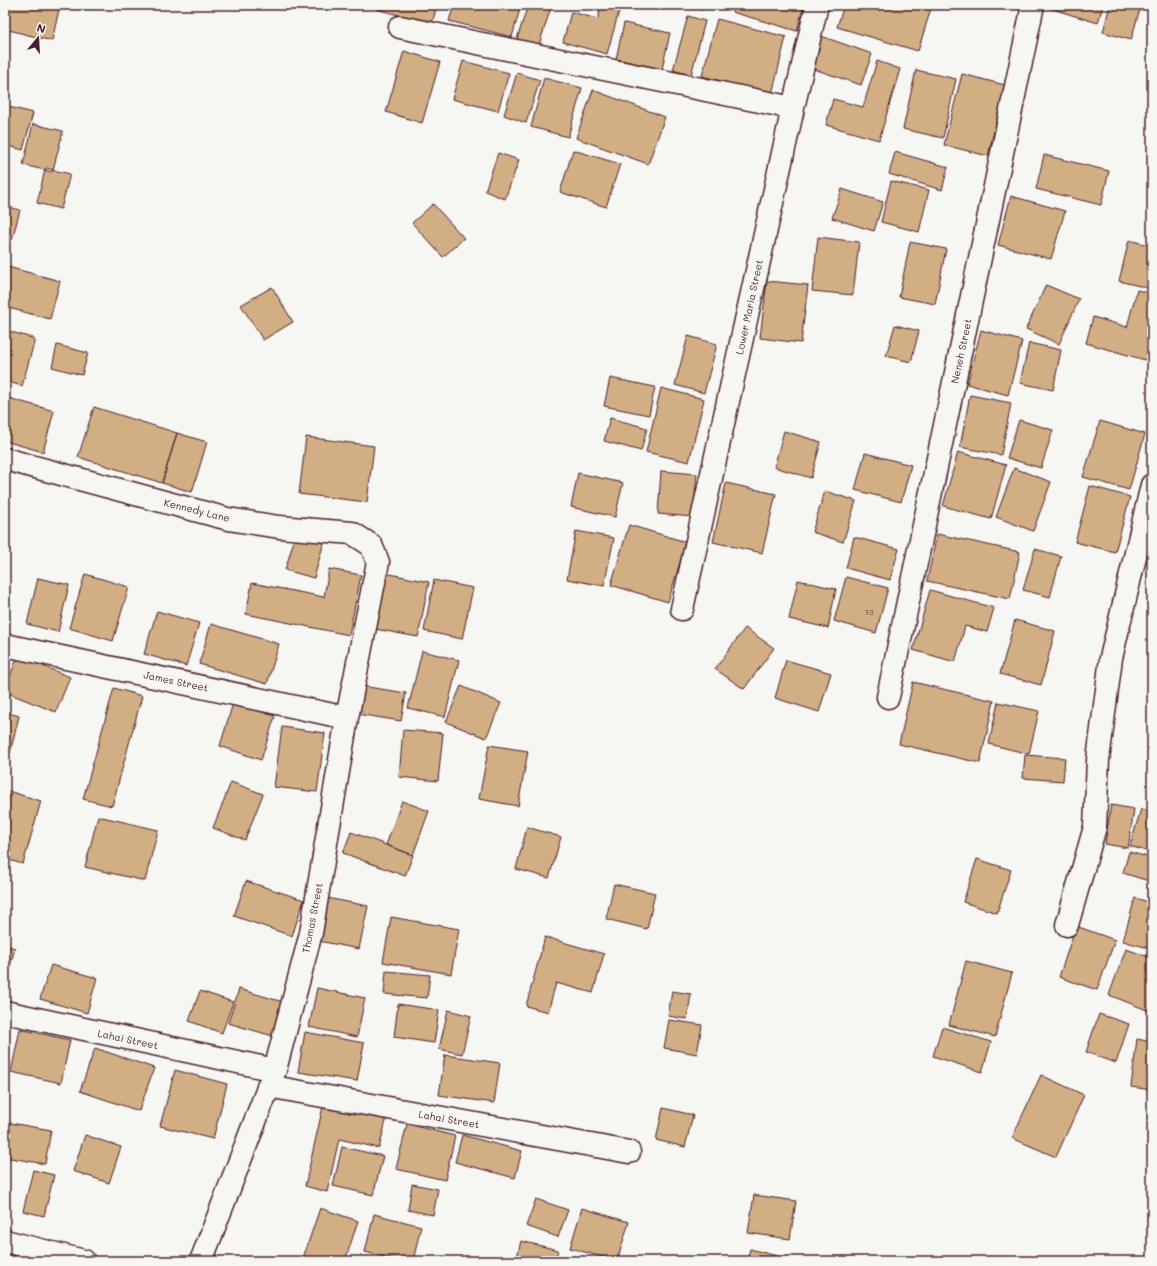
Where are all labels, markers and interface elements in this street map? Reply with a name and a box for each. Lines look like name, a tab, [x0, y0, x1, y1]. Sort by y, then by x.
north arrow	[18, 18, 58, 58]
text: N	[35, 20, 48, 36]
street label: Lower Maria Street	[732, 258, 766, 356]
street label: Neneh Street	[947, 317, 975, 385]
street label: Kennedy Lane	[163, 495, 231, 525]
house number: 73	[864, 607, 874, 617]
street label: James Street	[142, 667, 210, 695]
street label: Thomas Street	[298, 882, 326, 954]
street label: Lahai Street	[96, 1026, 160, 1052]
street label: Lahai Street	[418, 1107, 480, 1131]

